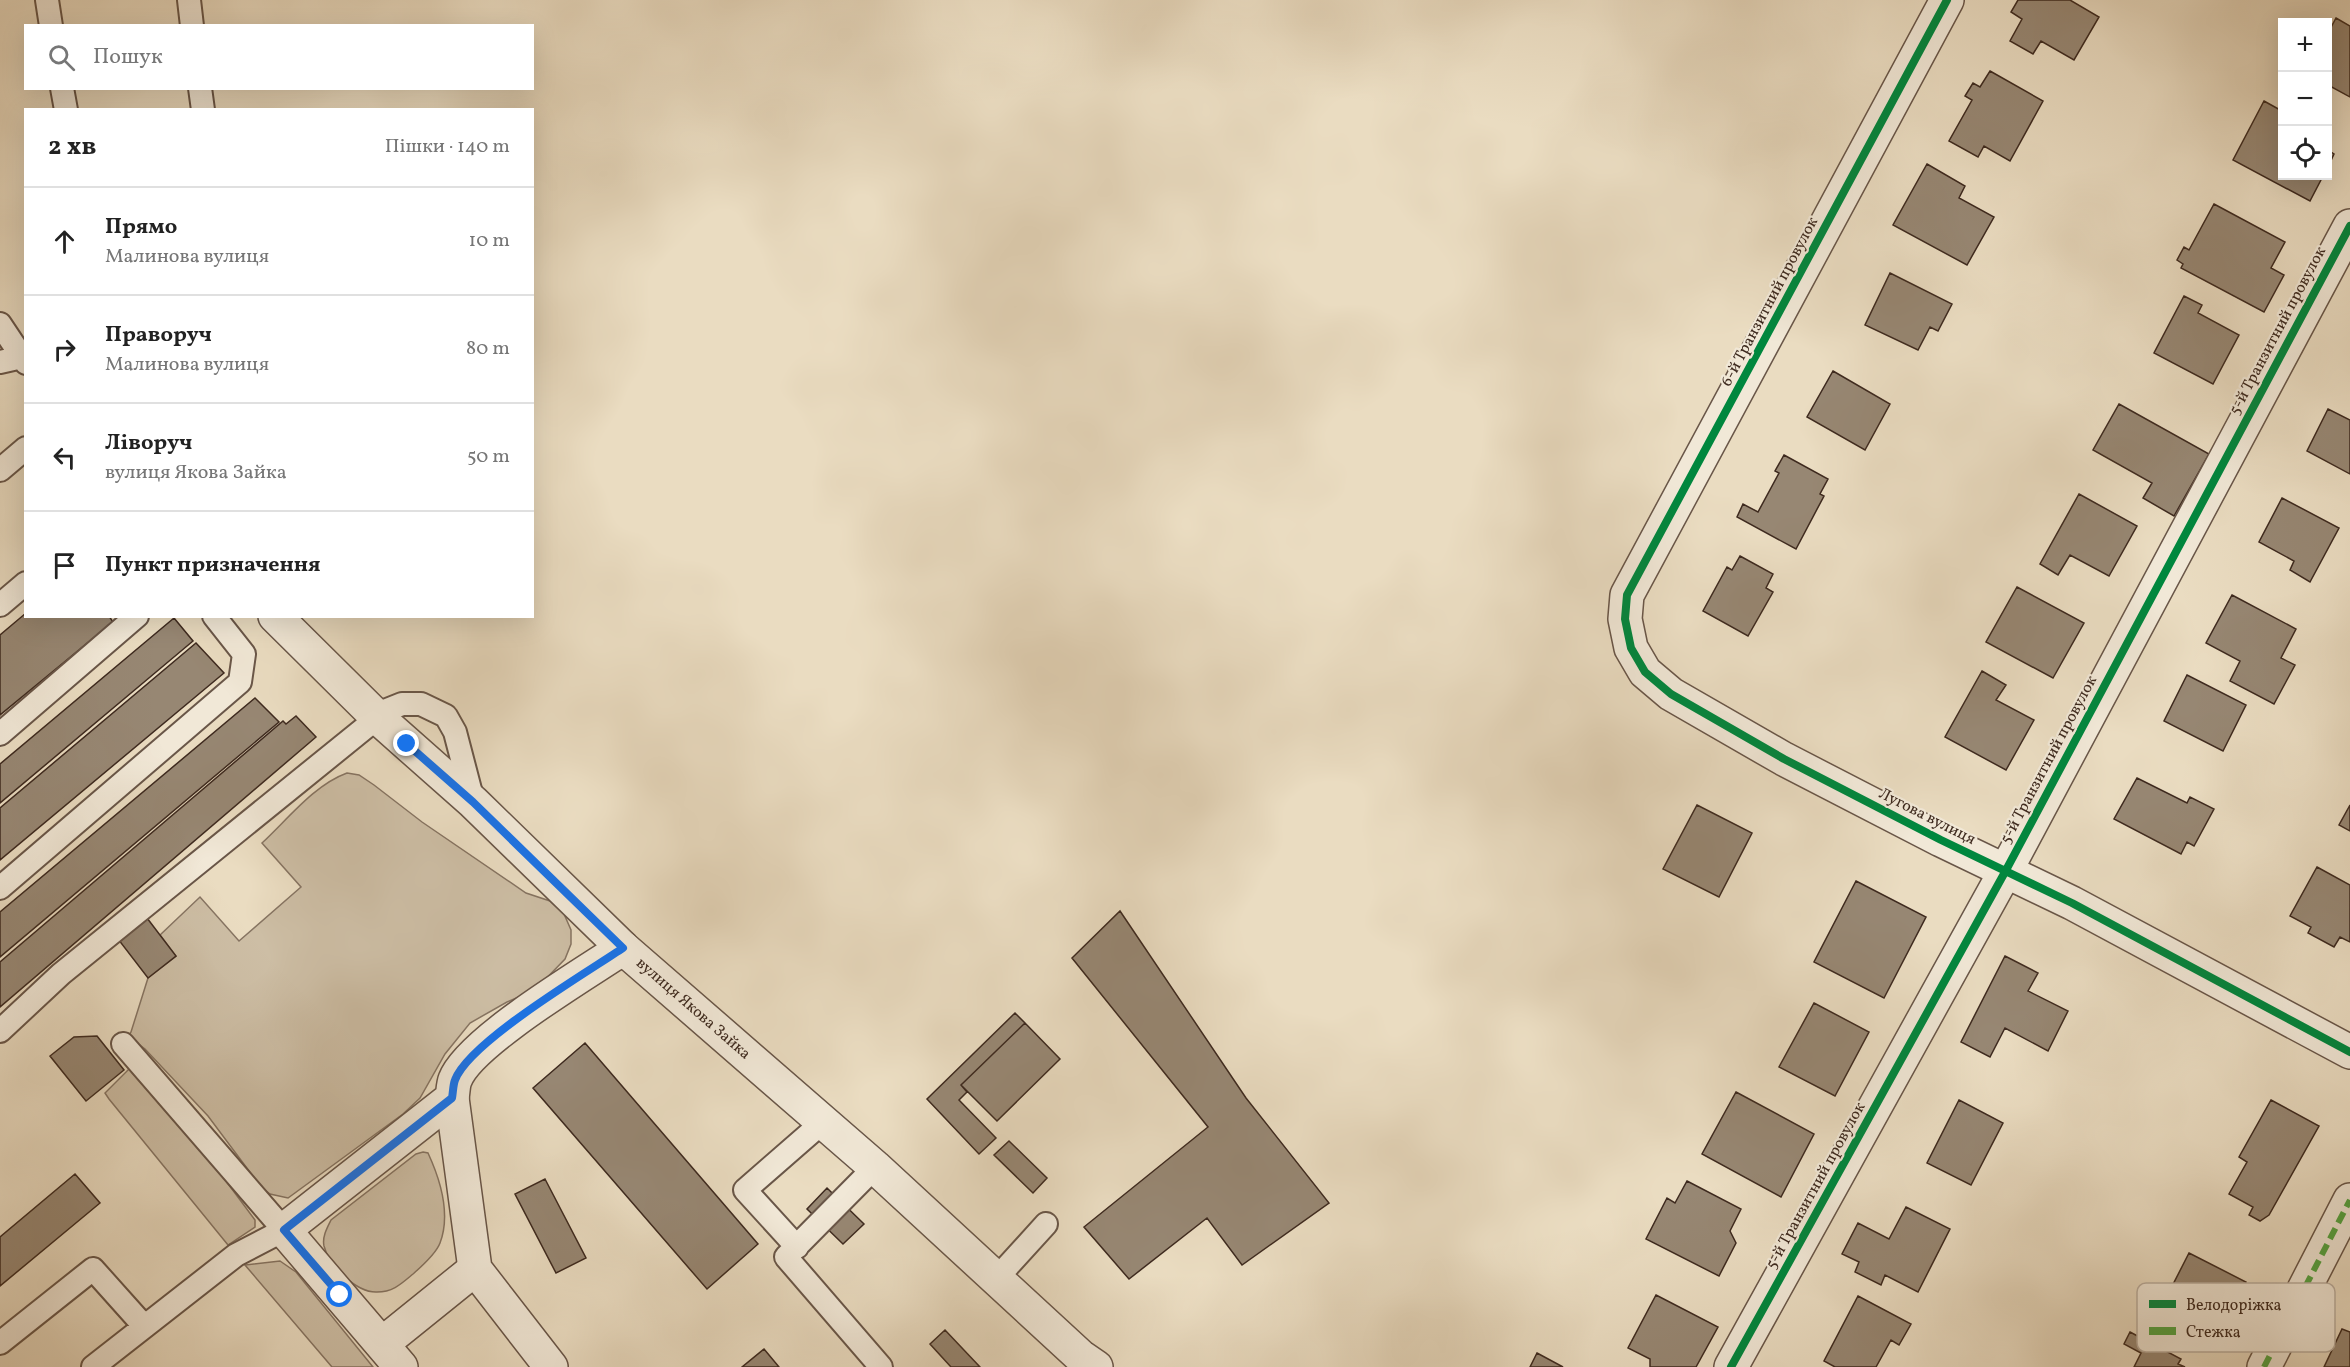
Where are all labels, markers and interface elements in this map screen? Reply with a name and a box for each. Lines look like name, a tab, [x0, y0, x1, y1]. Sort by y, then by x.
map controls	[2278, 18, 2332, 180]
button: +	[2278, 18, 2332, 72]
search box	[24, 24, 534, 90]
icon: search	[45, 41, 78, 74]
text: Пошук	[93, 42, 163, 73]
button: −	[2278, 72, 2332, 126]
button: locate	[2278, 126, 2332, 180]
text: 2 хв	[48, 129, 96, 165]
text: Пішки · 140 m	[385, 133, 510, 161]
text: Прямо	[105, 212, 177, 243]
street label: 6-й Транзитний провулок	[1716, 213, 1824, 391]
icon: ahead	[48, 225, 81, 258]
text: 10 m	[469, 227, 510, 255]
street label: 5-й Транзитний провулок	[2224, 242, 2332, 419]
text: Малинова вулиця	[105, 243, 269, 271]
text: Праворуч	[105, 320, 212, 351]
icon: right	[48, 333, 81, 366]
text: 80 m	[466, 335, 510, 363]
text: Малинова вулиця	[105, 351, 269, 379]
text: Ліворуч	[105, 428, 192, 459]
icon: left	[48, 441, 81, 474]
text: 50 m	[467, 443, 510, 471]
text: вулиця Якова Зайка	[105, 459, 287, 487]
icon: arrive	[48, 549, 81, 582]
text: Пункт призначення	[105, 550, 321, 581]
street label: 5-й Транзитний провулок	[1995, 671, 2103, 848]
route end	[393, 730, 419, 756]
street label: Лугова вулиця	[1875, 783, 1979, 851]
street label: вулиця Якова Зайка	[631, 953, 755, 1065]
street label: 5-й Транзитний провулок	[1761, 1098, 1871, 1274]
route start	[326, 1281, 352, 1307]
legend	[2137, 1283, 2335, 1352]
text: Велодоріжка	[2186, 1295, 2282, 1317]
text: Стежка	[2186, 1322, 2241, 1344]

